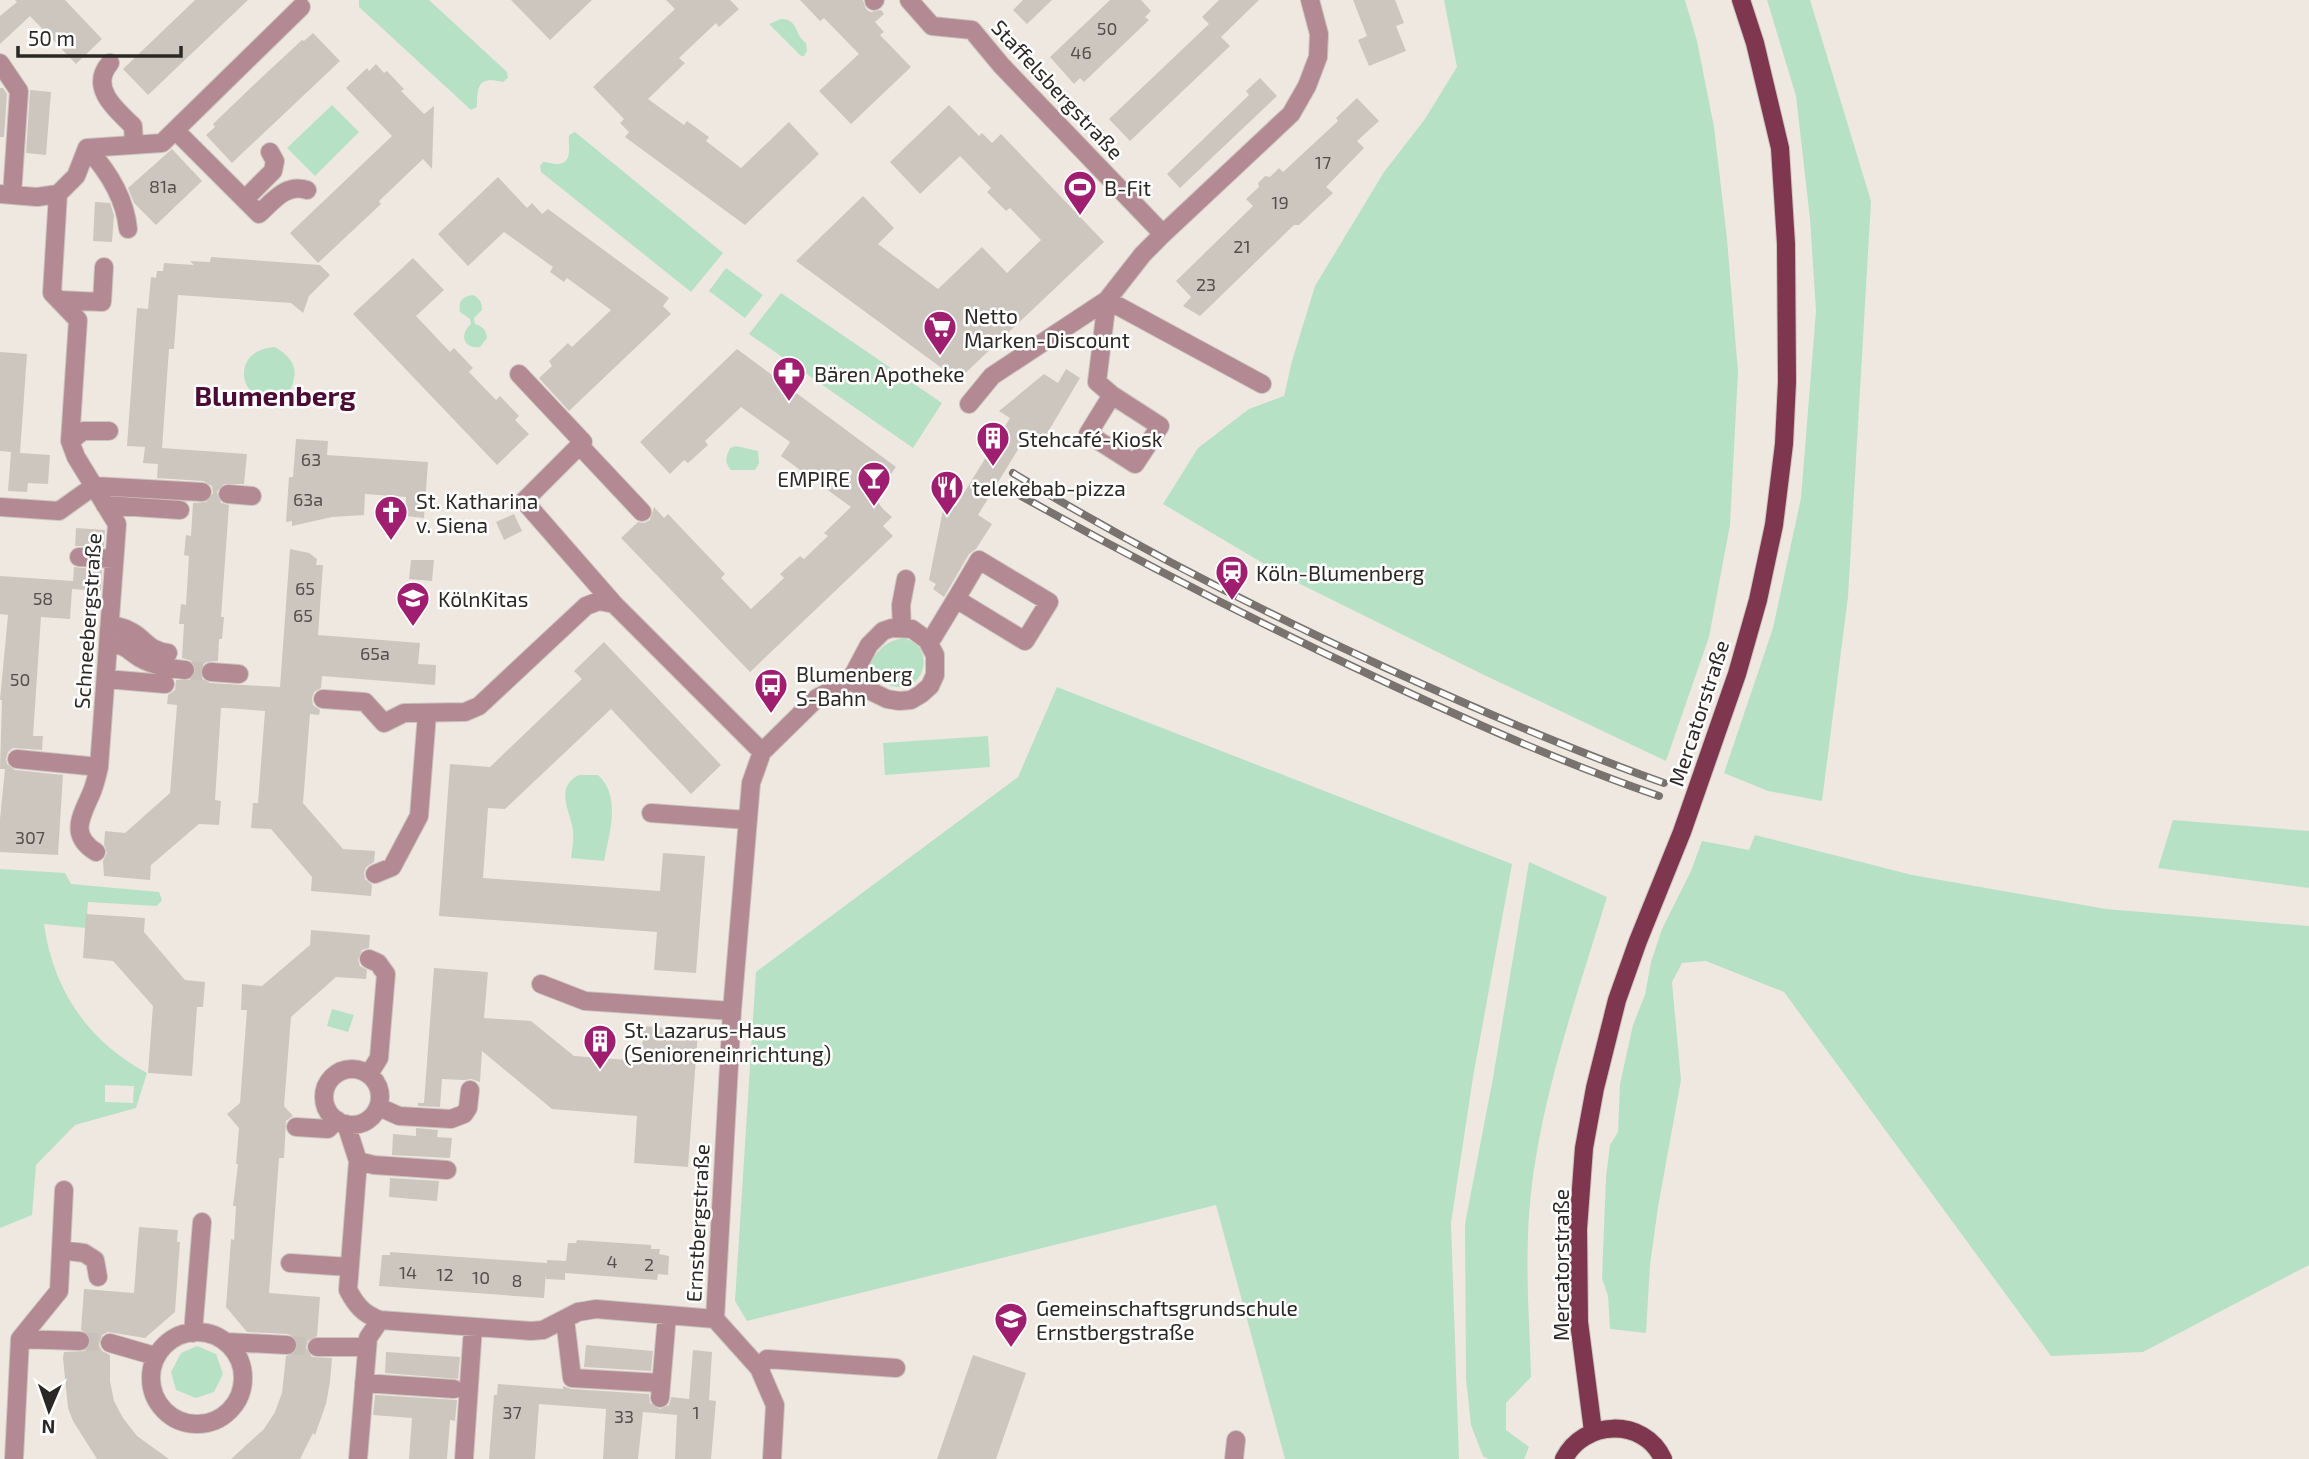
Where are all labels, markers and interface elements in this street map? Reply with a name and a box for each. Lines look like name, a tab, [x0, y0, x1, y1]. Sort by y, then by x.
scale bar	[18, 14, 180, 58]
street label: Staffelsbergstraße	[987, 14, 1129, 164]
house number: 50	[1097, 17, 1117, 39]
text: 50 m	[28, 25, 75, 50]
house number: 46	[1070, 41, 1092, 63]
house number: 17	[1315, 151, 1331, 173]
sports icon: B-Fit	[1061, 168, 1099, 217]
house number: 81a	[149, 175, 177, 197]
place label: B-Fit	[1104, 175, 1151, 200]
house number: 19	[1271, 191, 1289, 213]
house number: 21	[1233, 235, 1251, 257]
house number: 23	[1196, 273, 1216, 295]
place label: Netto Marken-Discount	[964, 303, 1130, 352]
supermarket icon: Netto Marken-Discount	[921, 308, 959, 357]
pharmacy icon: Bären Apotheke	[770, 354, 808, 403]
place label: Bären Apotheke	[814, 361, 965, 386]
district label: Blumenberg	[194, 378, 356, 412]
building icon: Stehcafé-Kiosk	[974, 419, 1012, 468]
place label: Stehcafé-Kiosk	[1018, 426, 1163, 451]
house number: 63	[301, 448, 321, 470]
bar icon: EMPIRE	[855, 459, 893, 508]
place label: EMPIRE	[777, 466, 850, 491]
restaurant icon: telekebab-pizza	[928, 468, 966, 517]
place label: telekebab-pizza	[972, 475, 1126, 500]
house number: 63a	[293, 488, 323, 510]
place label: St. Katharina v. Siena	[416, 488, 538, 537]
church icon: St. Katharina v. Siena	[372, 493, 410, 542]
street label: Schneebergstraße	[68, 532, 106, 710]
station icon: Köln-Blumenberg	[1213, 553, 1251, 602]
place label: Köln-Blumenberg	[1256, 560, 1425, 585]
house number: 65	[295, 577, 315, 599]
school or university icon: KölnKitas	[394, 579, 432, 628]
place label: KölnKitas	[438, 586, 528, 611]
house number: 58	[33, 587, 53, 609]
house number: 65	[293, 604, 313, 626]
street label: Mercatorstraße	[1663, 637, 1733, 789]
house number: 65a	[360, 642, 390, 664]
place label: Blumenberg S-Bahn	[796, 661, 913, 710]
bus stop icon: Blumenberg S-Bahn	[752, 666, 790, 715]
house number: 50	[10, 668, 30, 690]
house number: 307	[15, 826, 45, 848]
place label: St. Lazarus-Haus (Senioreneinrichtung)	[624, 1017, 831, 1066]
building icon: St. Lazarus-Haus (Senioreneinrichtung)	[581, 1022, 619, 1071]
street label: Ernstbergstraße	[680, 1143, 714, 1303]
street label: Mercatorstraße	[1548, 1189, 1573, 1341]
house number: 4	[606, 1250, 618, 1272]
house number: 2	[644, 1253, 654, 1275]
house number: 14	[399, 1261, 417, 1283]
house number: 12	[436, 1263, 454, 1285]
house number: 10	[472, 1266, 490, 1288]
house number: 8	[512, 1269, 522, 1291]
place label: Gemeinschaftsgrundschule Ernstbergstraße	[1036, 1295, 1298, 1344]
school or university icon: Gemeinschaftsgrundschule Ernstbergstraße	[992, 1300, 1030, 1349]
north arrow	[14, 1375, 84, 1445]
house number: 37	[502, 1401, 522, 1423]
house number: 1	[692, 1401, 700, 1423]
house number: 33	[614, 1405, 634, 1427]
text: N	[41, 1416, 56, 1439]

